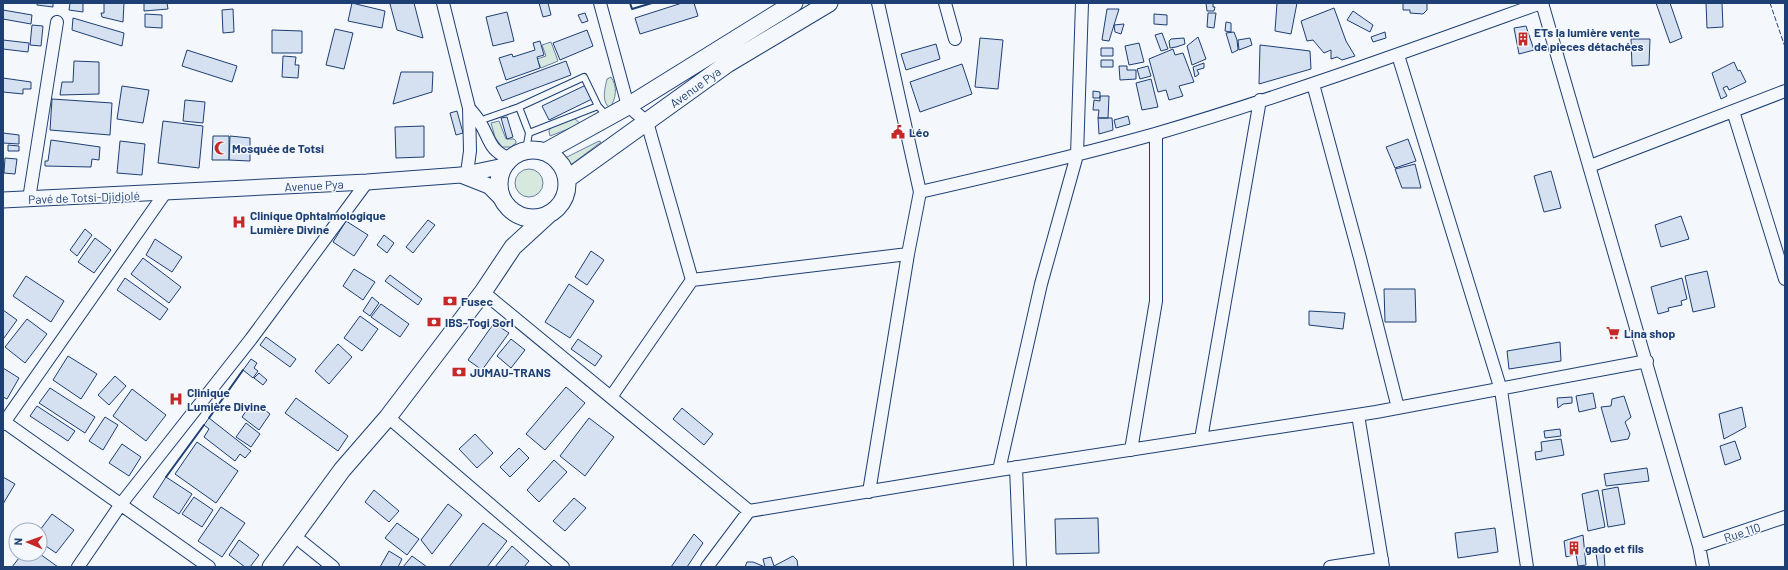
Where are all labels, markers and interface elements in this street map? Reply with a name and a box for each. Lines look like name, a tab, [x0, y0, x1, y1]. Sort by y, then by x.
place label: ETs la lumière vente de pieces détachées	[1534, 25, 1644, 53]
building icon: ETs la lumière vente de pieces détachées	[1515, 31, 1531, 47]
street label: Avenue Pya	[667, 64, 723, 110]
public building icon: Léo	[890, 124, 906, 140]
place label: Léo	[909, 125, 929, 139]
mosque icon: Mosquée de Totsi	[213, 140, 229, 156]
place label: Mosquée de Totsi	[232, 141, 324, 155]
street label: Avenue Pya	[284, 176, 344, 194]
street label: Pavé de Totsi-Djidjolé	[28, 188, 140, 206]
place label: Clinique Ophtalmologique Lumière Divine	[250, 208, 386, 236]
hospital icon: Clinique Ophtalmologique Lumière Divine	[231, 214, 247, 230]
bank icon: Fusec	[442, 293, 458, 309]
place label: Fusec	[461, 294, 493, 308]
bank icon: IBS-Togi Sorl	[426, 314, 442, 330]
place label: IBS-Togi Sorl	[445, 315, 514, 329]
supermarket icon: Lina shop	[1605, 325, 1621, 341]
place label: Lina shop	[1624, 326, 1675, 340]
bank icon: JUMAU-TRANS	[451, 364, 467, 380]
place label: JUMAU-TRANS	[470, 365, 551, 379]
place label: Clinique Lumière Divine	[187, 385, 267, 413]
hospital icon: Clinique Lumière Divine	[168, 391, 184, 407]
street label: Rue 110	[1722, 520, 1762, 544]
north arrow	[8, 522, 48, 562]
text: N	[11, 538, 24, 546]
building icon: gado et fils	[1566, 540, 1582, 556]
place label: gado et fils	[1585, 541, 1644, 555]

